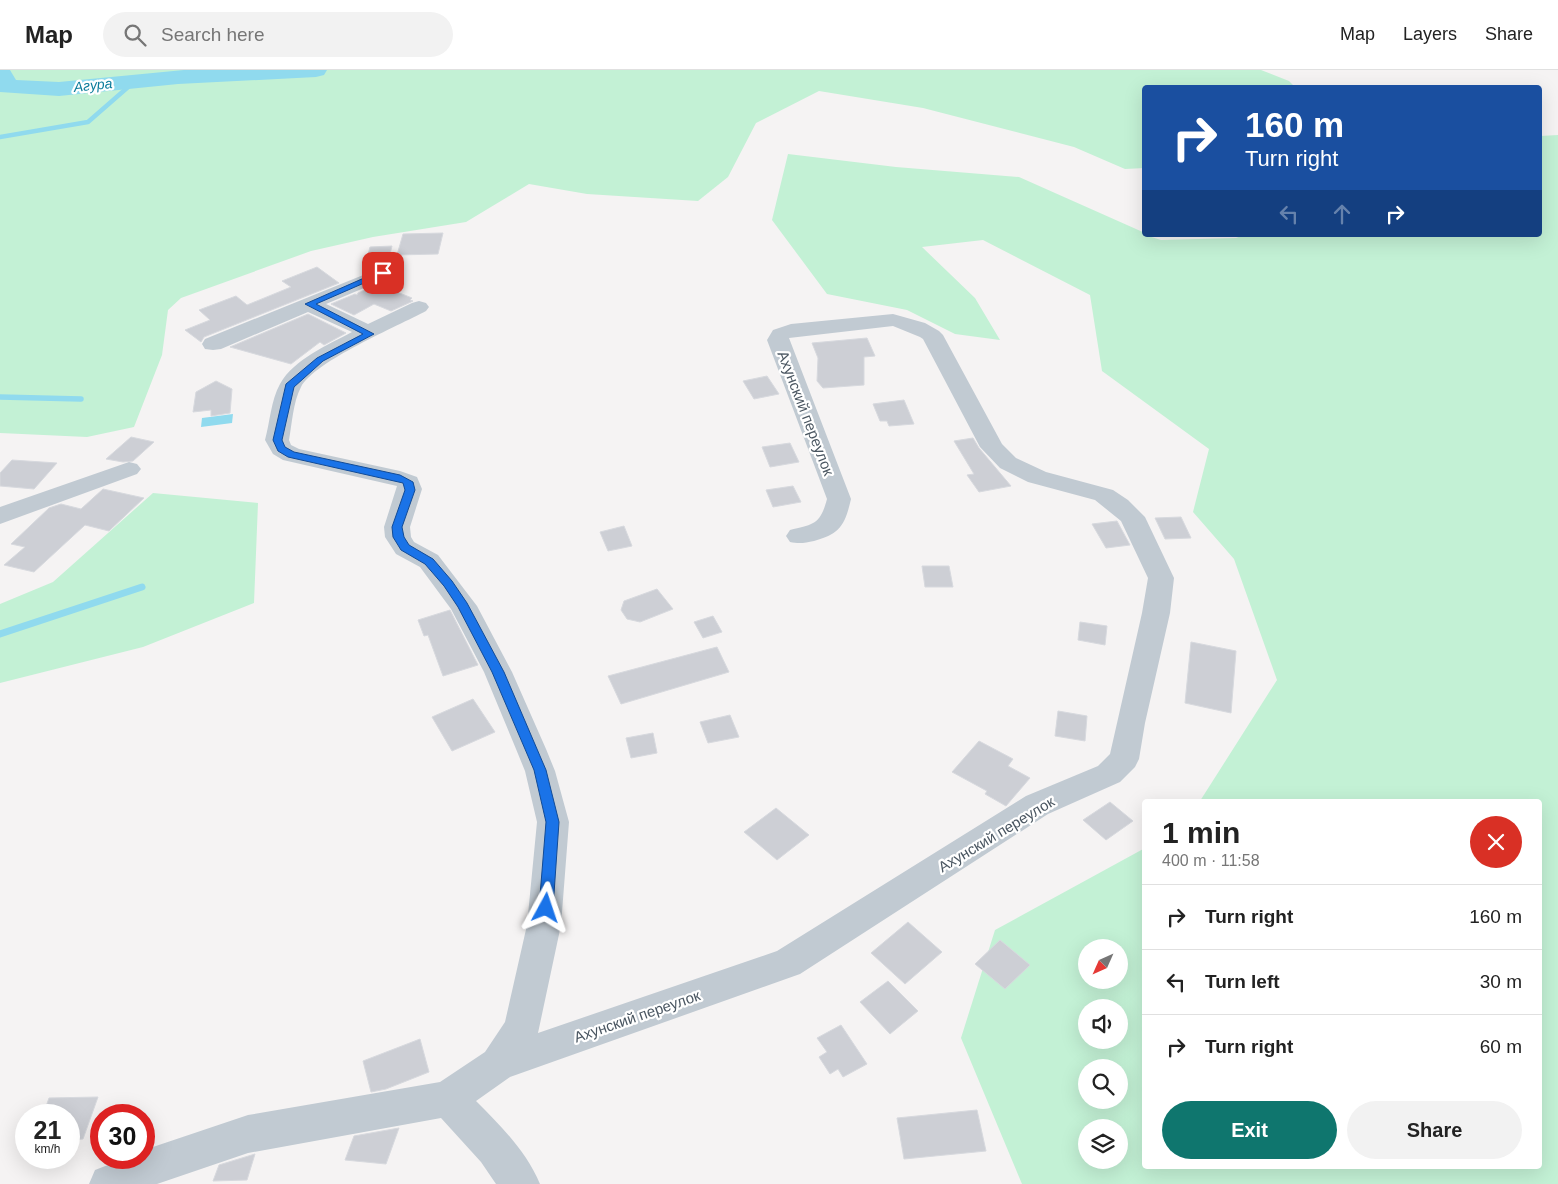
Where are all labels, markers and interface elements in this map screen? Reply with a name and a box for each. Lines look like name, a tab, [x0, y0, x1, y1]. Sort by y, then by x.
search box	[103, 12, 453, 57]
text: Map	[25, 21, 73, 48]
icon: search	[121, 21, 149, 49]
text: Search here	[161, 24, 265, 45]
text: Map	[1340, 24, 1375, 44]
text: Layers	[1403, 24, 1457, 44]
text: Share	[1485, 24, 1533, 44]
water label: Агура	[72, 75, 113, 95]
icon: right	[1162, 105, 1227, 170]
text: 160 m	[1245, 105, 1344, 144]
text: Turn right	[1245, 146, 1338, 171]
icon: left	[1275, 200, 1303, 228]
icon: ahead	[1328, 200, 1356, 228]
icon: right	[1381, 200, 1409, 228]
pin	[362, 252, 404, 294]
icon: arrive	[369, 259, 397, 287]
street label: Ахунский переулок	[774, 348, 838, 478]
street label: Ахунский переулок	[935, 792, 1057, 875]
text: 1 min	[1162, 816, 1240, 849]
button: close	[1470, 816, 1522, 868]
text: 400 m · 11:58	[1162, 852, 1260, 869]
position arrow	[519, 881, 571, 933]
icon: right	[1162, 903, 1190, 931]
text: Turn right	[1205, 906, 1293, 927]
text: 160 m	[1469, 906, 1522, 927]
north arrow	[1078, 939, 1128, 989]
map controls	[1078, 939, 1128, 1169]
icon: left	[1162, 968, 1190, 996]
text: Turn left	[1205, 971, 1280, 992]
text: 30 m	[1480, 971, 1522, 992]
street label: Ахунский переулок	[572, 986, 703, 1046]
button: sound	[1078, 999, 1128, 1049]
icon: right	[1162, 1033, 1190, 1061]
text: Turn right	[1205, 1036, 1293, 1057]
text: 60 m	[1480, 1036, 1522, 1057]
button: search	[1078, 1059, 1128, 1109]
button: Exit	[1162, 1101, 1337, 1159]
button: Share	[1347, 1101, 1522, 1159]
speed limit sign: 30	[90, 1104, 155, 1169]
text: 21	[34, 1116, 61, 1144]
button: layers	[1078, 1119, 1128, 1169]
text: km/h	[34, 1142, 61, 1156]

